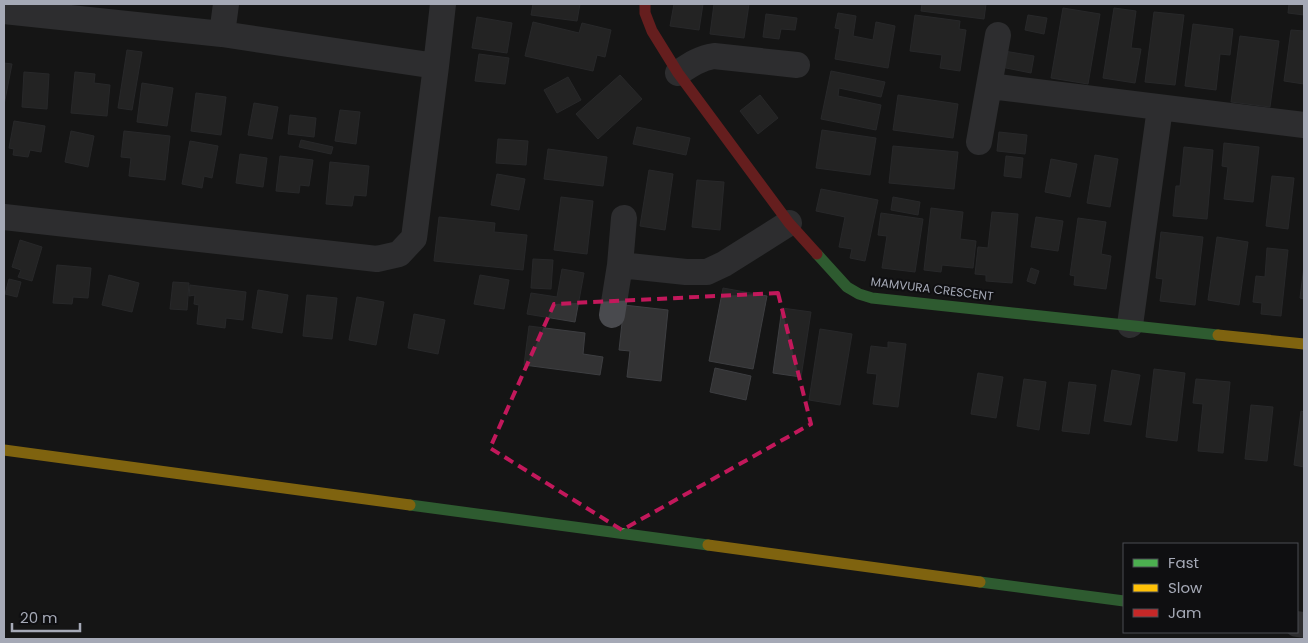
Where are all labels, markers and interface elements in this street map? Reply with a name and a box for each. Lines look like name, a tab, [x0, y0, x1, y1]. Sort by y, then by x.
street label: MAMVURA CRESCENT	[870, 273, 995, 305]
legend	[1123, 543, 1298, 633]
text: Fast	[1168, 552, 1199, 573]
text: Slow	[1168, 577, 1203, 598]
scale bar	[12, 600, 80, 632]
text: Jam	[1168, 602, 1202, 623]
text: 20 m	[20, 607, 58, 628]

